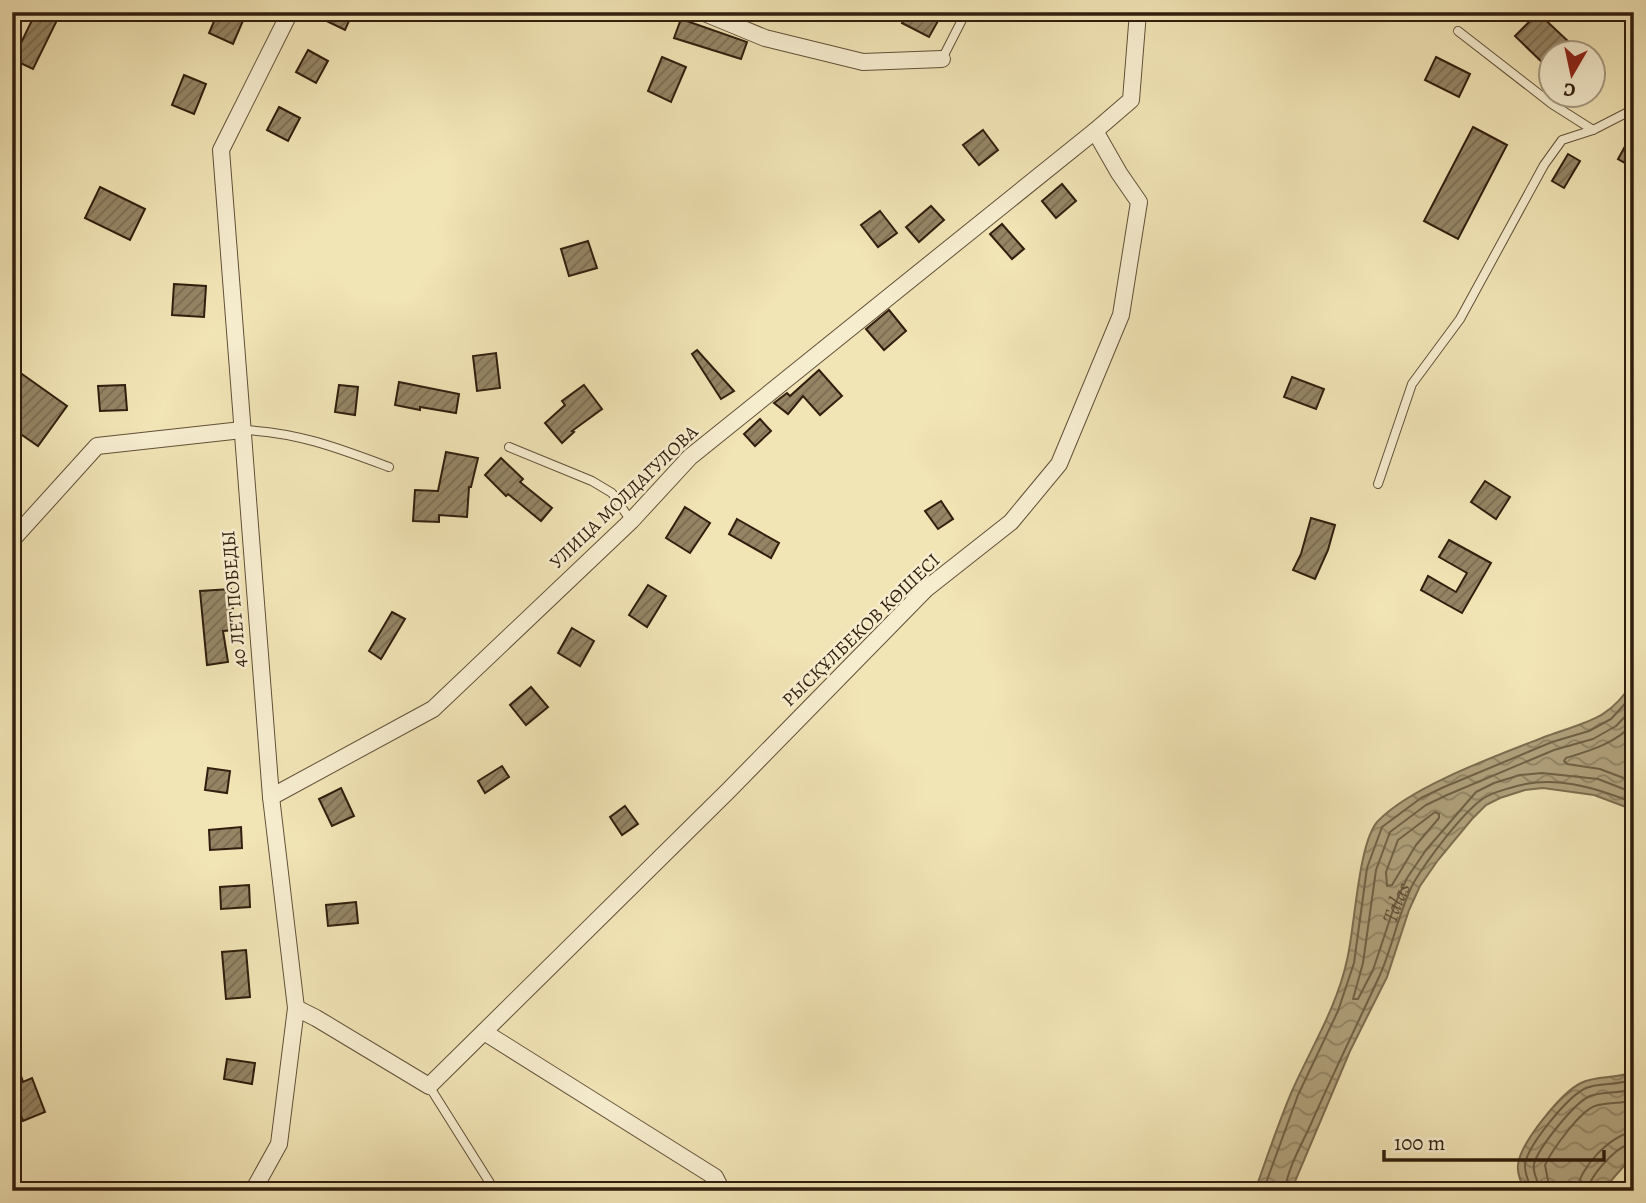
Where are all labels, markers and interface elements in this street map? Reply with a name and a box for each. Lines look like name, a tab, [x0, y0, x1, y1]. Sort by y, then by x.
north arrow	[1538, 38, 1608, 108]
text: С	[1562, 76, 1577, 104]
street label: УЛИЦА МОЛДАГУЛОВА	[544, 419, 704, 575]
street label: 40 ЛЕТ ПОБЕДЫ	[215, 529, 253, 669]
street label: РЫСҚҰЛБЕКОВ КӨШЕСІ	[776, 547, 946, 713]
water label: Talas	[1376, 878, 1417, 927]
scale bar	[1384, 1119, 1604, 1163]
text: 100 m	[1394, 1129, 1445, 1157]

